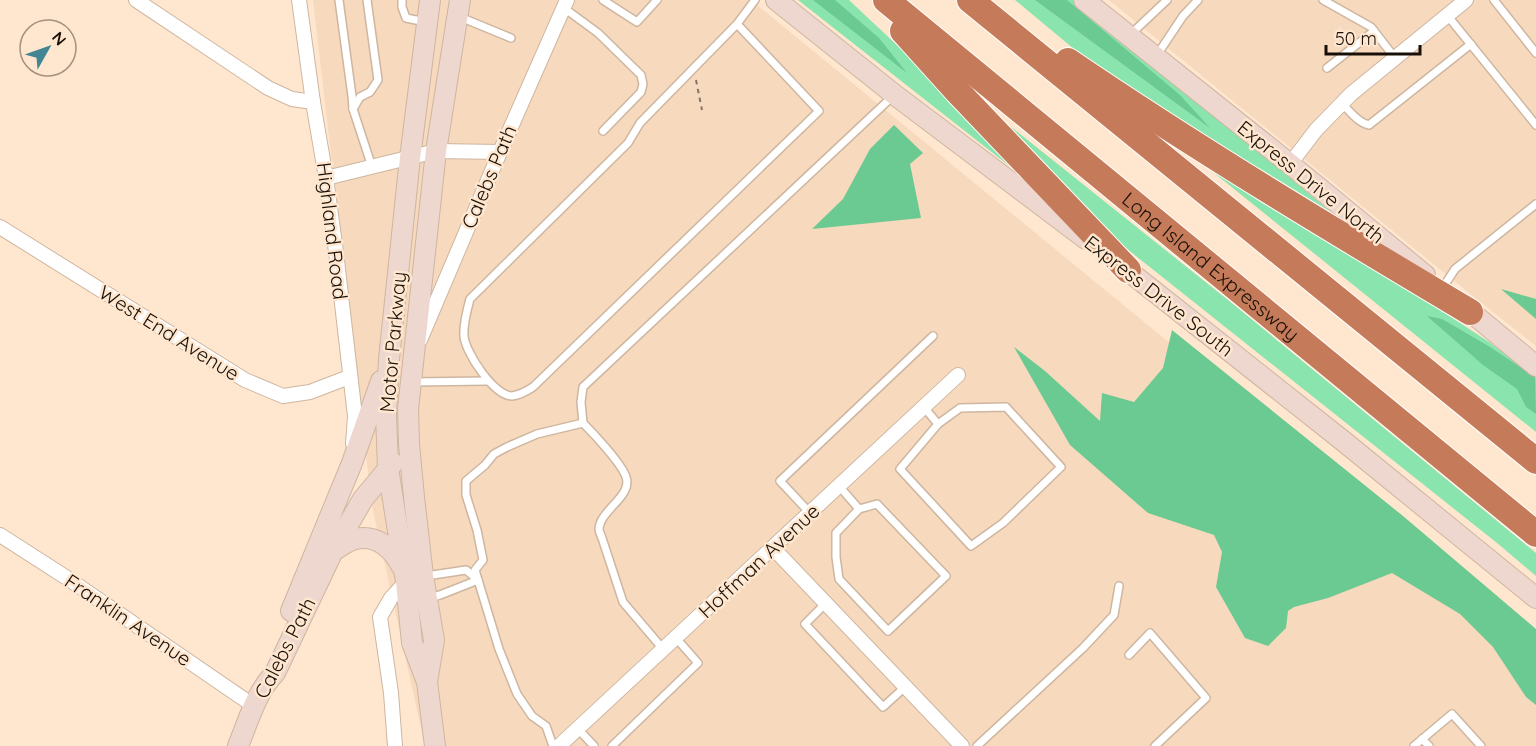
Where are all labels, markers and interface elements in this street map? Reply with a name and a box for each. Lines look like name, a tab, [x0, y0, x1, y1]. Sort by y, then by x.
north arrow	[18, 18, 78, 78]
scale bar	[1326, 18, 1420, 56]
text: N	[48, 27, 71, 49]
text: 50 m	[1335, 27, 1377, 50]
street label: Express Drive North	[1233, 115, 1390, 249]
street label: Calebs Path	[456, 121, 522, 232]
street label: Highland Road	[312, 161, 353, 301]
street label: Long Island Expressway	[1117, 186, 1304, 346]
street label: Express Drive South	[1080, 230, 1239, 362]
street label: Motor Parkway	[374, 270, 411, 414]
street label: West End Avenue	[94, 279, 244, 386]
street label: Hoffman Avenue	[693, 498, 824, 623]
street label: Franklin Avenue	[60, 568, 196, 671]
street label: Calebs Path	[248, 593, 321, 702]

